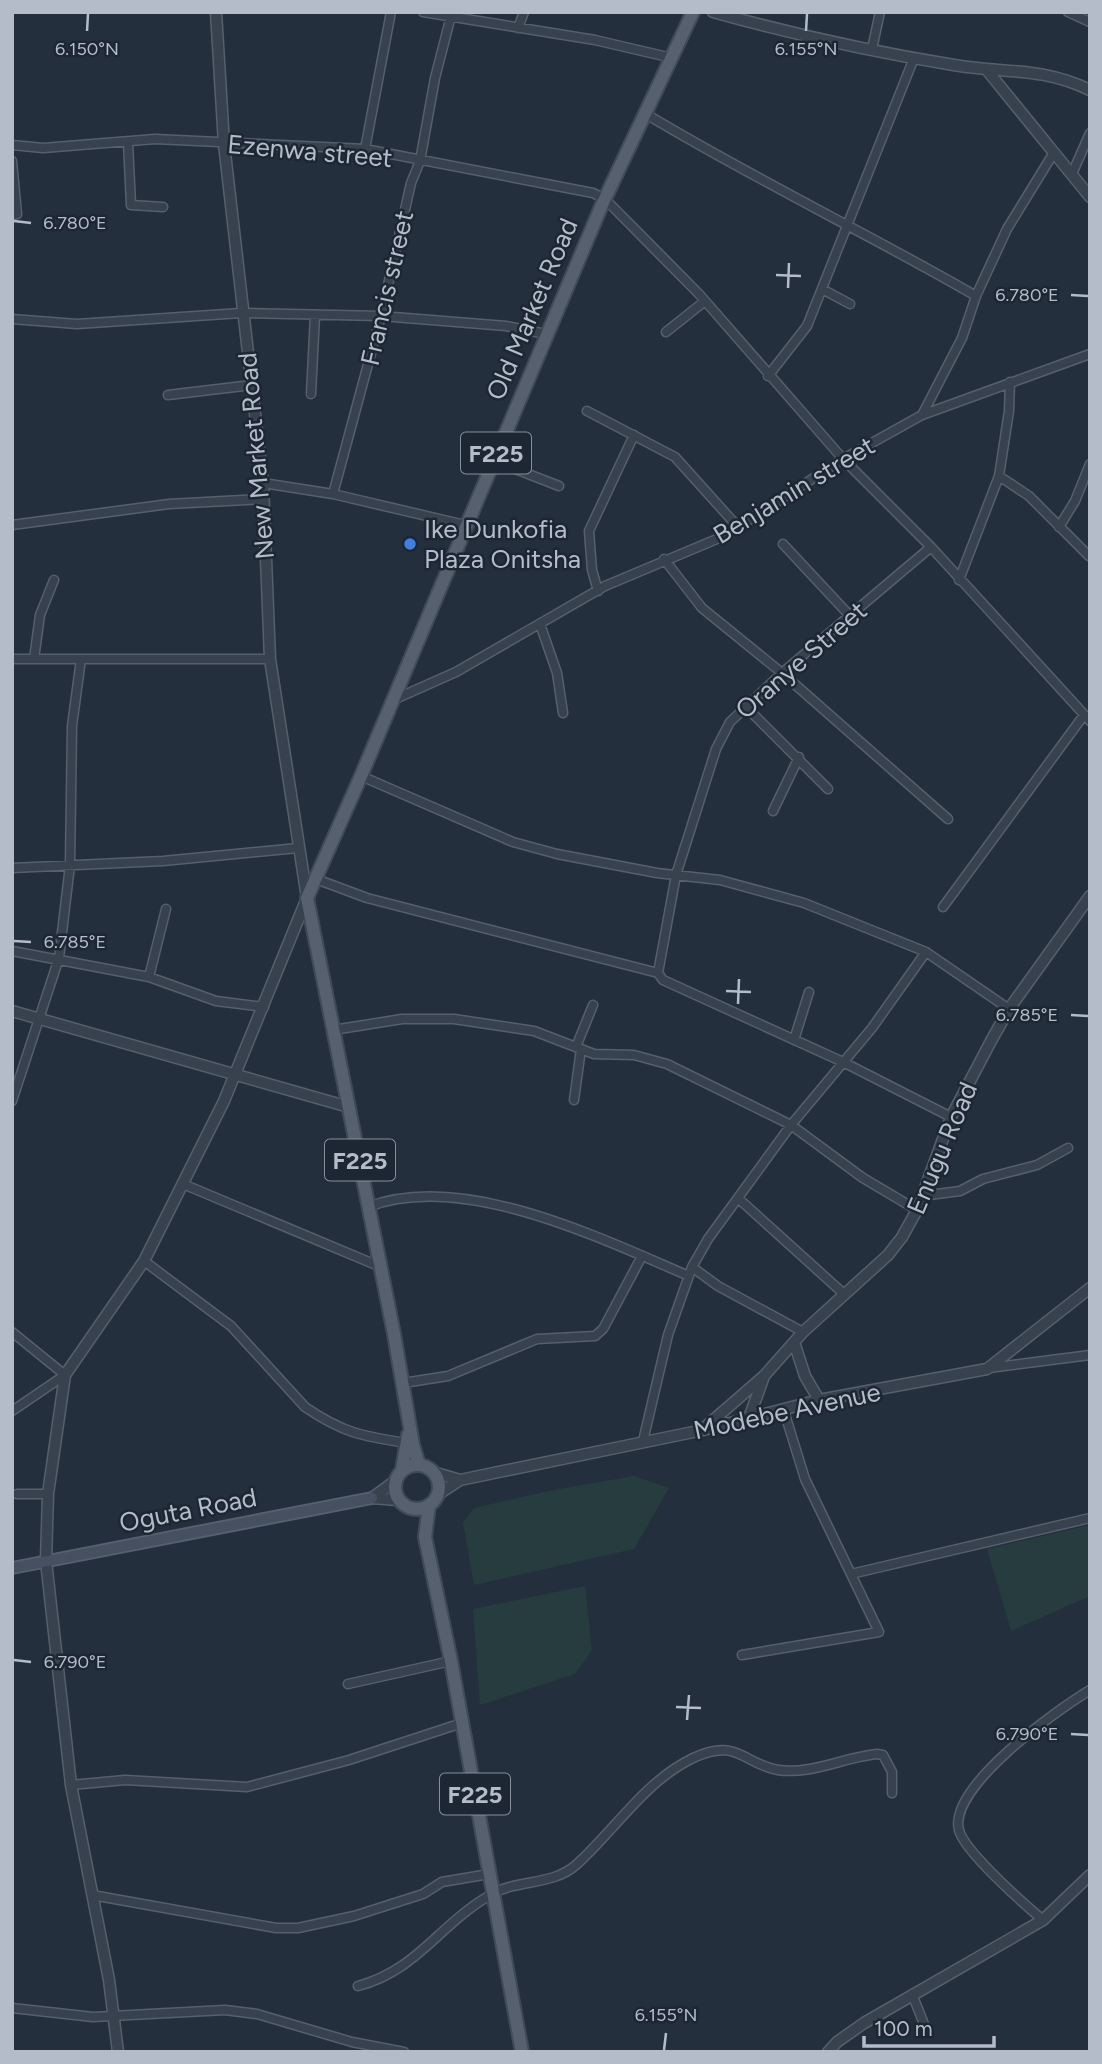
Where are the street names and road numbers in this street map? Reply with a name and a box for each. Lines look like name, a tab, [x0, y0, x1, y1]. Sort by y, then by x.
street label: Ezenwa street	[226, 128, 394, 174]
street label: Francis street	[354, 207, 420, 369]
street label: Old Market Road	[479, 213, 585, 405]
street label: New Market Road	[231, 351, 281, 561]
street label: Benjamin street	[707, 429, 881, 551]
road number: F225	[461, 432, 531, 474]
street label: Oranye Street	[729, 594, 873, 726]
street label: Enugu Road	[900, 1077, 984, 1219]
road number: F225	[325, 1140, 395, 1180]
street label: Modebe Avenue	[691, 1376, 883, 1446]
street label: Oguta Road	[117, 1481, 259, 1539]
road number: F225	[440, 1774, 510, 1814]

